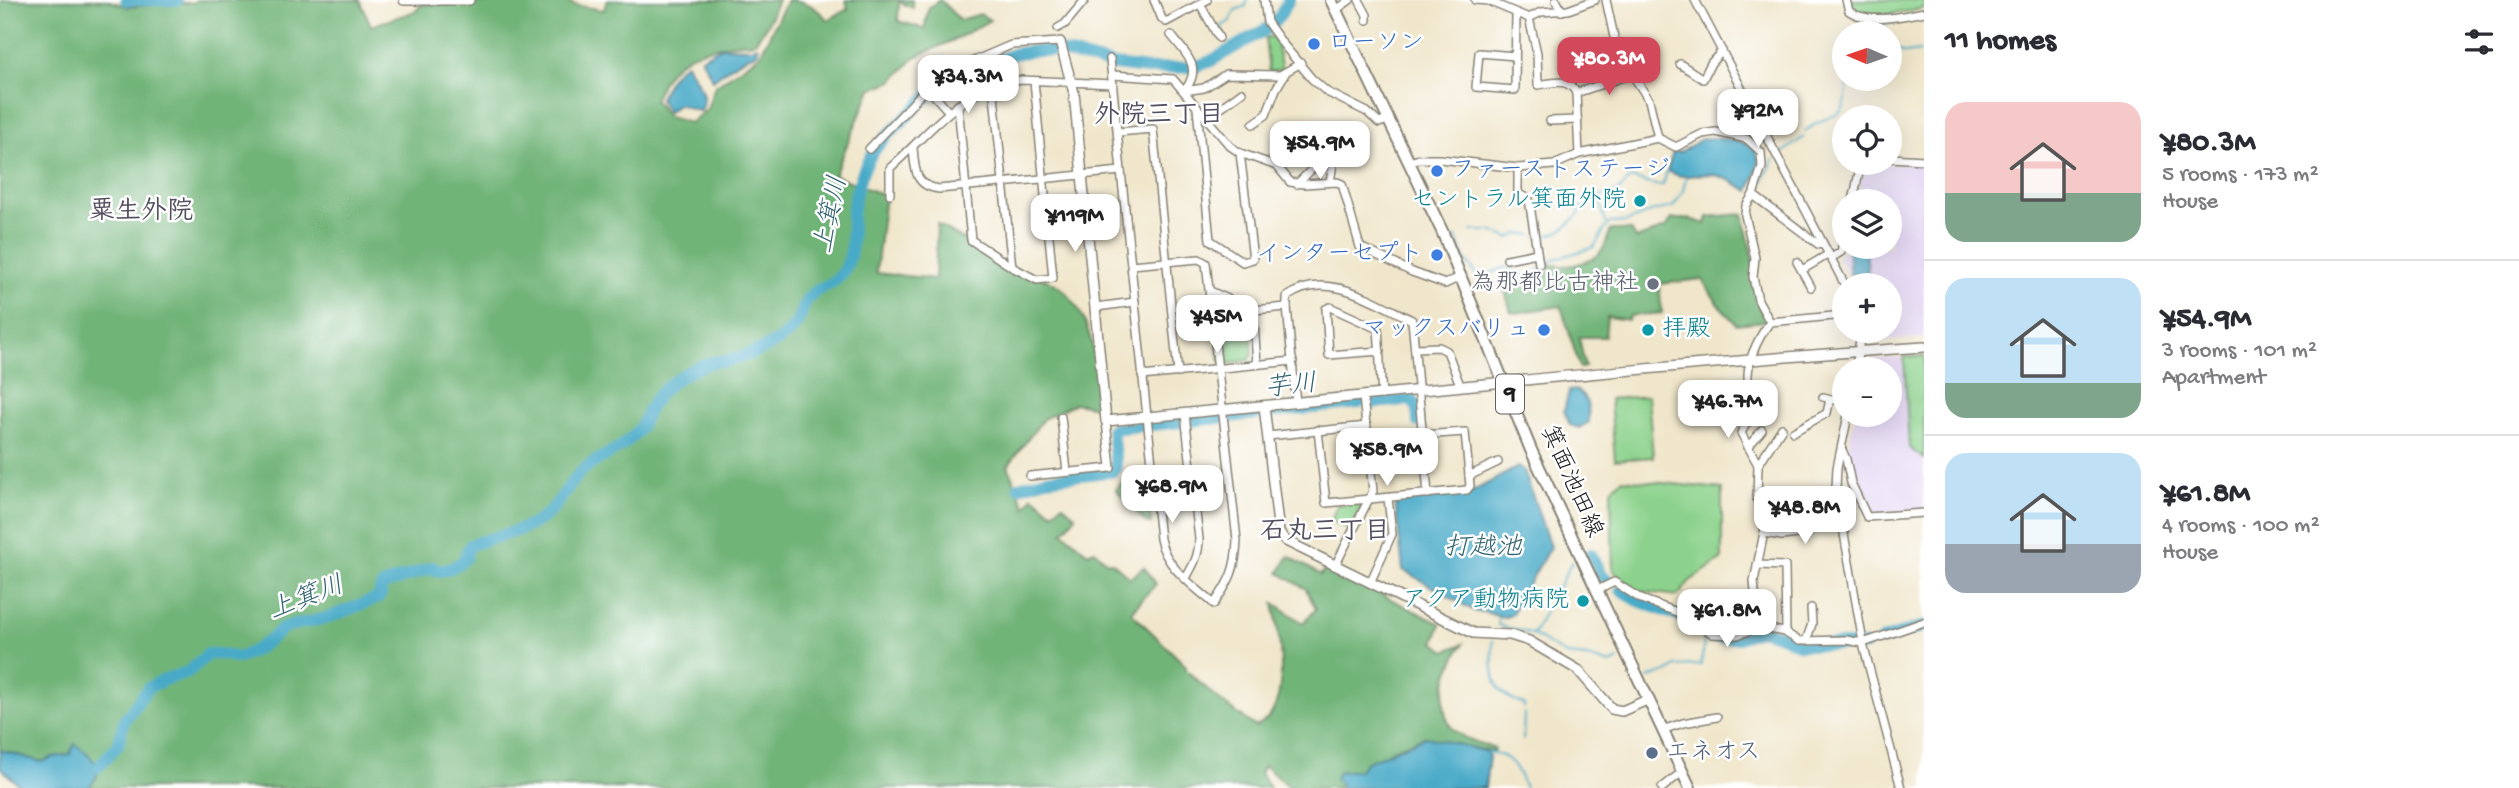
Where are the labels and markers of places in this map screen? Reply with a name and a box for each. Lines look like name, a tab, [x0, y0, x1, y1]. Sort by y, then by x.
place label: ローソン	[1328, 30, 1424, 59]
marker: ローソン	[1306, 36, 1322, 52]
pin: ¥80.3M	[1552, 38, 1666, 97]
pin: ¥34.3M	[911, 55, 1025, 115]
pin: ¥92M	[1717, 90, 1799, 149]
pin: ¥54.9M	[1263, 122, 1377, 181]
place label: ファーストステージ	[1451, 157, 1669, 186]
marker: ファーストステージ	[1429, 163, 1445, 179]
place label: セントラル箕面外院	[1411, 186, 1626, 216]
marker: セントラル箕面外院	[1632, 193, 1648, 209]
pin: ¥119M	[1026, 194, 1124, 254]
place label: インターセプト	[1256, 240, 1423, 270]
marker: インターセプト	[1429, 247, 1445, 263]
place label: 為那都比古神社	[1471, 269, 1639, 299]
marker: 為那都比古神社	[1645, 276, 1661, 292]
pin: ¥45M	[1176, 296, 1258, 355]
place label: マックスバリュ	[1362, 316, 1530, 345]
place label: 拝殿	[1662, 316, 1710, 345]
marker: マックスバリュ	[1536, 322, 1552, 338]
marker: 拝殿	[1640, 322, 1656, 338]
pin: ¥46.7M	[1671, 380, 1785, 440]
pin: ¥58.9M	[1330, 428, 1444, 488]
pin: ¥68.9M	[1115, 466, 1229, 525]
pin: ¥48.8M	[1748, 486, 1862, 546]
place label: アクア動物病院	[1402, 586, 1569, 616]
pin: ¥61.8M	[1670, 590, 1784, 649]
marker: アクア動物病院	[1575, 593, 1591, 609]
place label: エネオス	[1666, 739, 1761, 768]
marker: エネオス	[1644, 745, 1660, 761]

